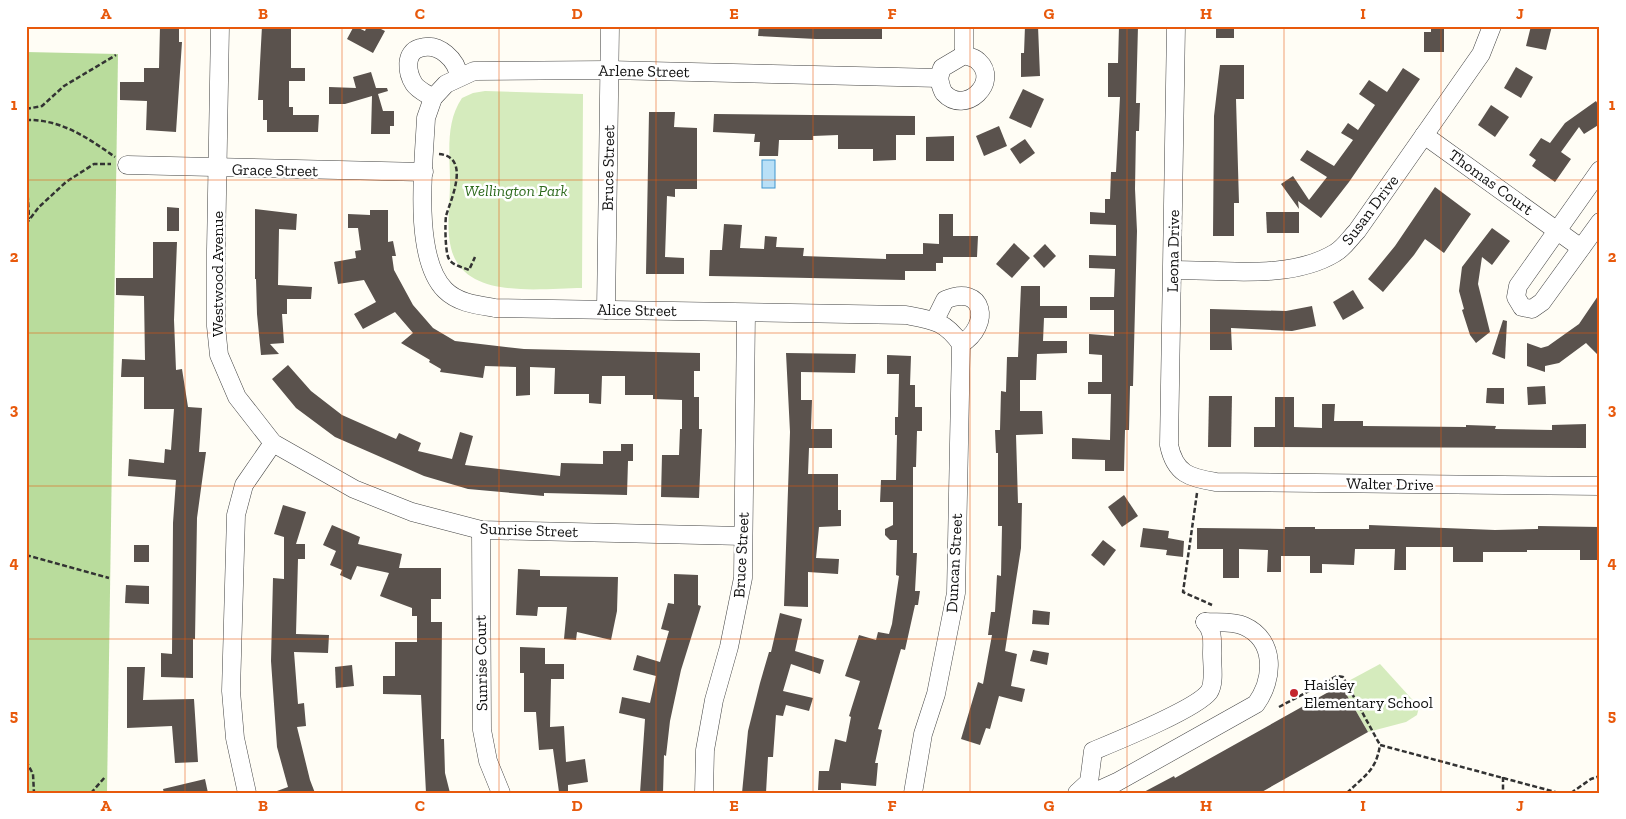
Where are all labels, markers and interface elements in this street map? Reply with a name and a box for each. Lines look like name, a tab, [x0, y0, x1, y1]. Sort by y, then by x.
text: A	[101, 4, 112, 23]
text: B	[258, 4, 268, 23]
text: C	[415, 4, 425, 23]
text: D	[571, 4, 583, 23]
text: E	[729, 4, 739, 23]
text: F	[887, 4, 897, 23]
text: G	[1044, 4, 1055, 23]
text: H	[1200, 4, 1212, 23]
text: I	[1360, 4, 1366, 23]
text: J	[1516, 4, 1524, 23]
street label: Arlene Street	[598, 61, 690, 81]
text: 1	[11, 95, 18, 114]
text: 1	[1609, 95, 1616, 114]
street label: Bruce Street	[598, 125, 618, 211]
street label: Thomas Court	[1445, 145, 1537, 219]
street label: Grace Street	[232, 160, 318, 180]
street label: Susan Drive	[1338, 171, 1402, 249]
park label: Wellington Park	[464, 181, 568, 200]
street label: Leona Drive	[1163, 210, 1183, 292]
street label: Westwood Avenue	[208, 211, 227, 337]
text: 2	[10, 247, 19, 266]
text: 2	[1608, 247, 1617, 266]
street label: Alice Street	[597, 300, 677, 320]
text: 3	[10, 400, 19, 419]
text: 3	[1608, 400, 1617, 419]
street label: Walter Drive	[1346, 474, 1434, 494]
street label: Bruce Street	[729, 511, 753, 598]
street label: Duncan Street	[942, 513, 966, 613]
street label: Sunrise Street	[480, 519, 578, 541]
text: 4	[9, 553, 19, 572]
text: 4	[1607, 553, 1617, 572]
street label: Sunrise Court	[471, 615, 491, 711]
place label: Haisley Elementary School	[1304, 675, 1433, 712]
marker: Haisley Elementary School	[1288, 687, 1300, 699]
text: 5	[10, 706, 18, 725]
text: 5	[1608, 706, 1616, 725]
text: A	[101, 796, 112, 815]
text: B	[258, 796, 268, 815]
text: C	[415, 796, 425, 815]
text: D	[571, 796, 583, 815]
text: E	[729, 796, 739, 815]
text: F	[887, 796, 897, 815]
text: G	[1044, 796, 1055, 815]
text: H	[1200, 796, 1212, 815]
text: I	[1360, 796, 1366, 815]
text: J	[1516, 796, 1524, 815]

